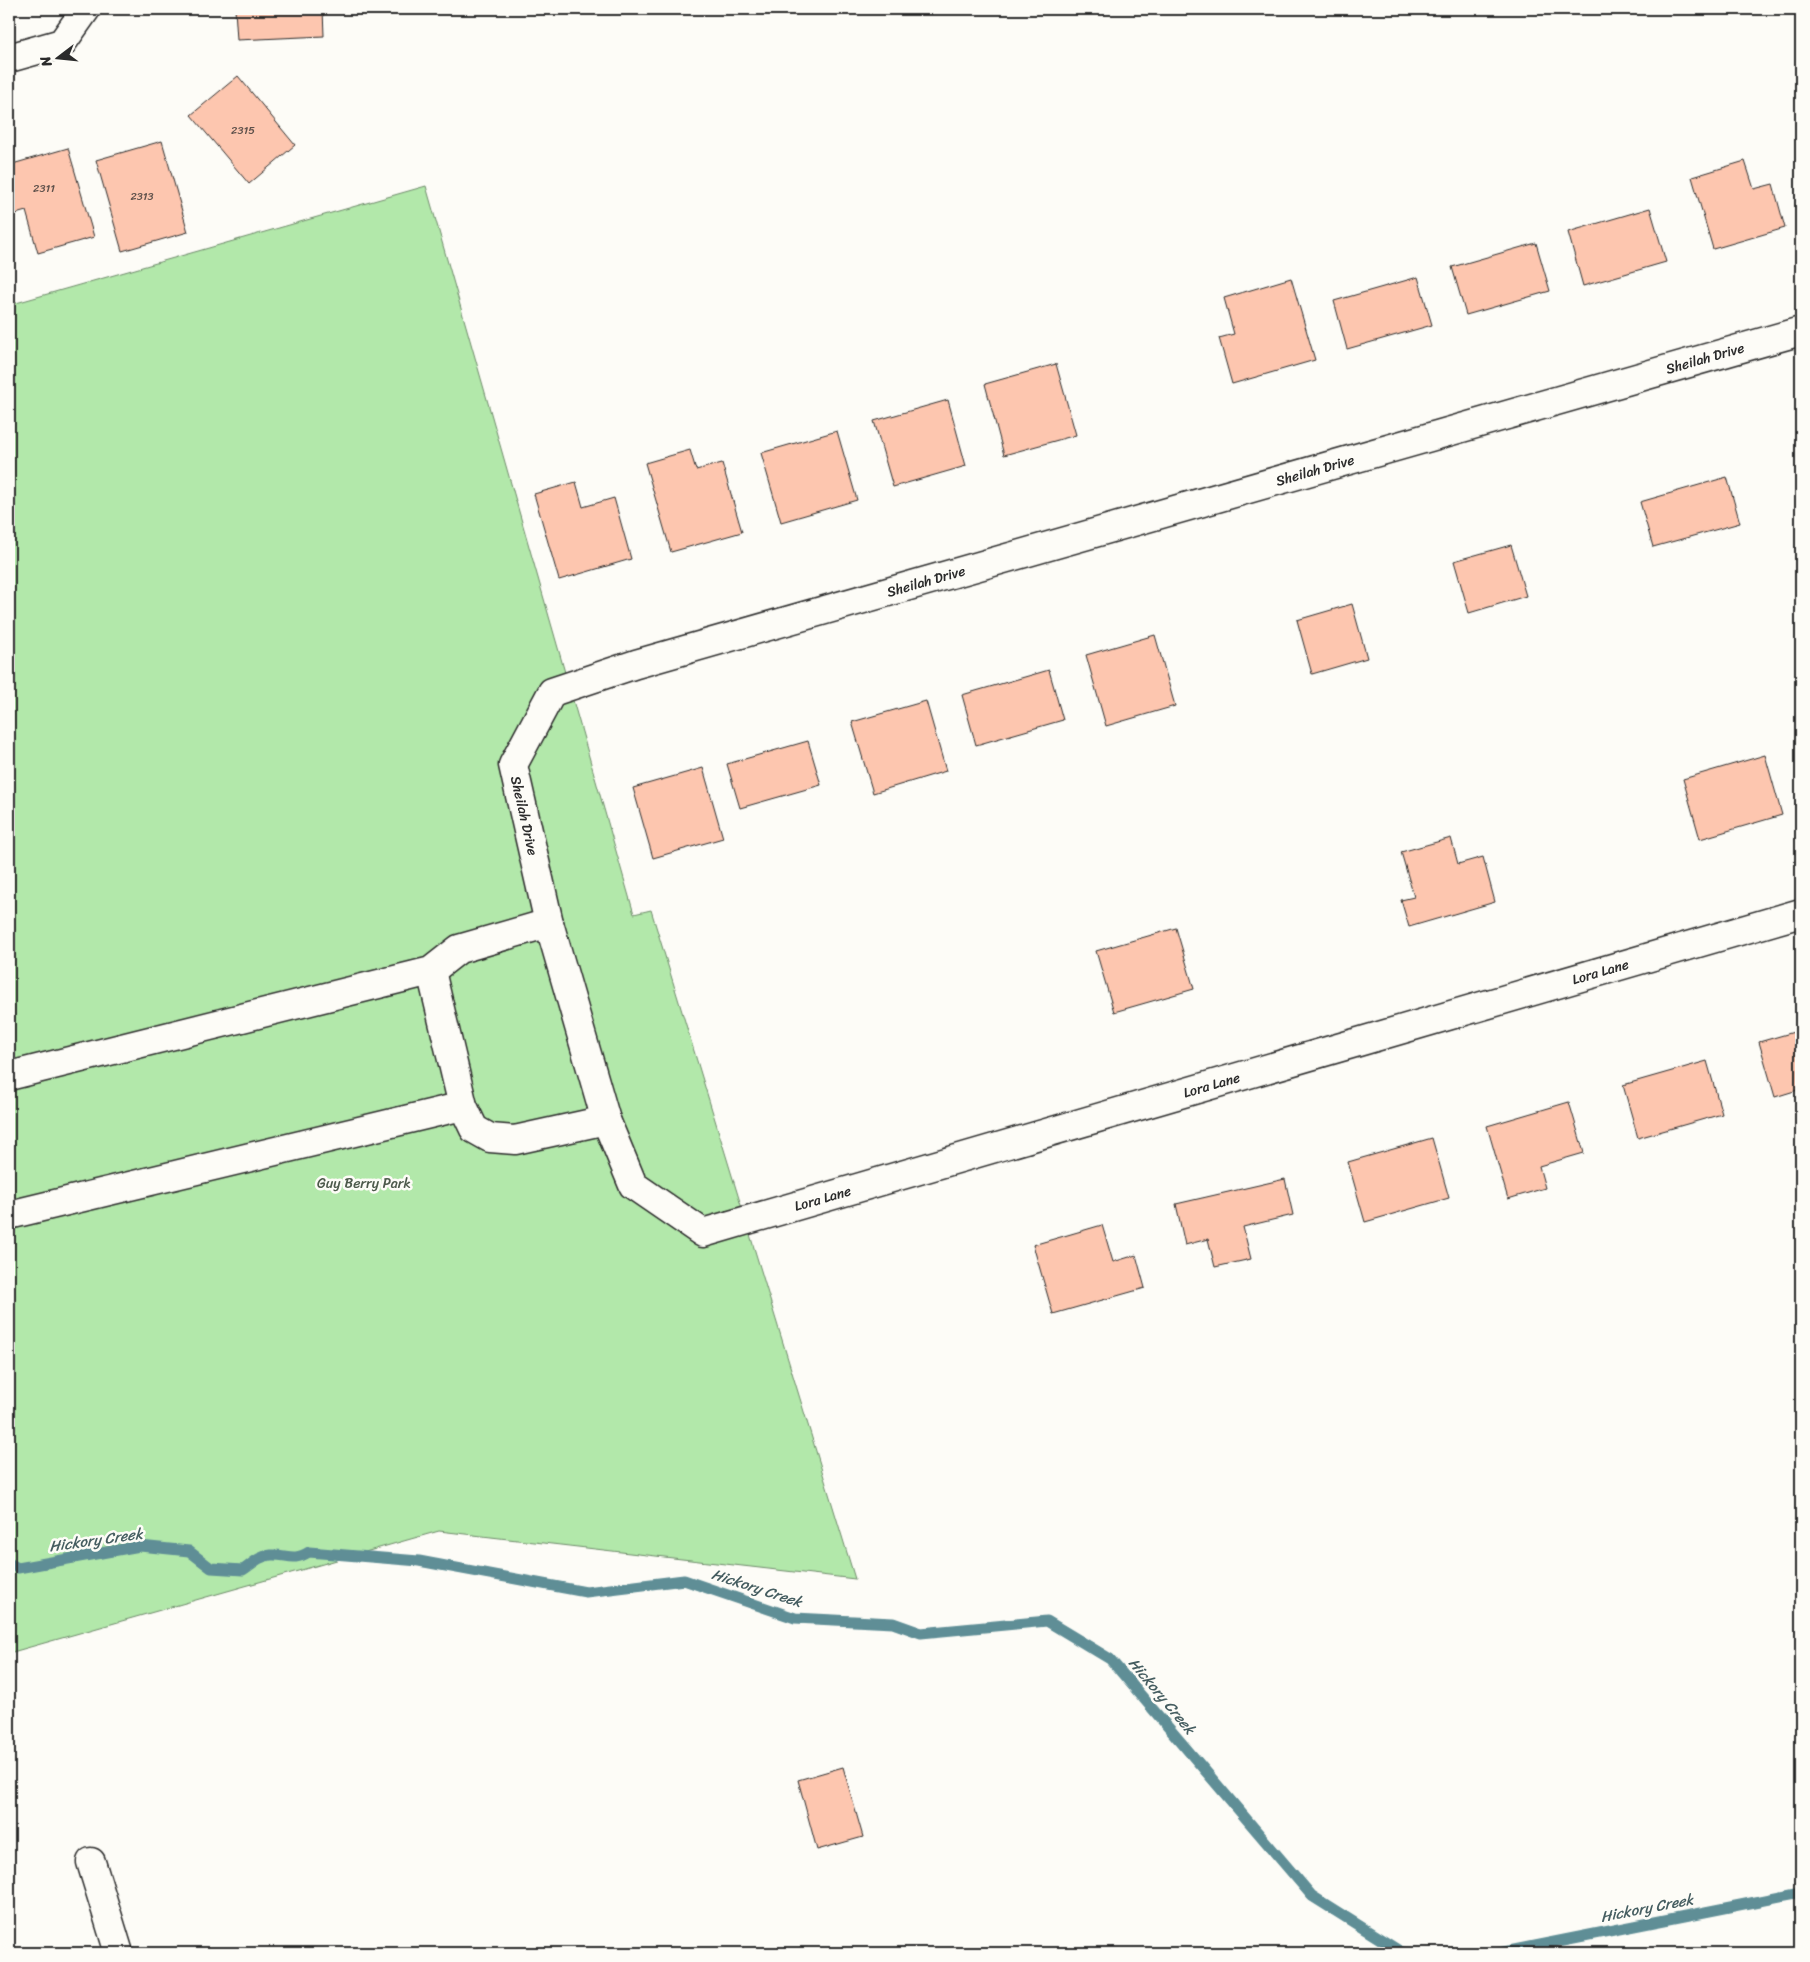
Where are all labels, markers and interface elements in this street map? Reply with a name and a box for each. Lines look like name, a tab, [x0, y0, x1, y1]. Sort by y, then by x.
north arrow	[32, 32, 82, 82]
text: N	[33, 53, 60, 71]
house number: 2315	[231, 121, 255, 140]
house number: 2311	[33, 179, 55, 198]
house number: 2313	[130, 187, 154, 206]
street label: Sheilah Drive	[1663, 335, 1747, 382]
street label: Sheilah Drive	[1273, 447, 1357, 494]
street label: Sheilah Drive	[884, 558, 968, 605]
street label: Sheilah Drive	[503, 774, 545, 858]
street label: Lora Lane	[1569, 952, 1632, 992]
street label: Lora Lane	[1180, 1065, 1243, 1105]
park label: Guy Berry Park	[317, 1171, 411, 1196]
street label: Lora Lane	[791, 1178, 854, 1219]
water label: Hickory Creek	[48, 1520, 145, 1559]
water label: Hickory Creek	[708, 1561, 807, 1615]
water label: Hickory Creek	[1122, 1652, 1203, 1741]
water label: Hickory Creek	[1598, 1886, 1697, 1930]

